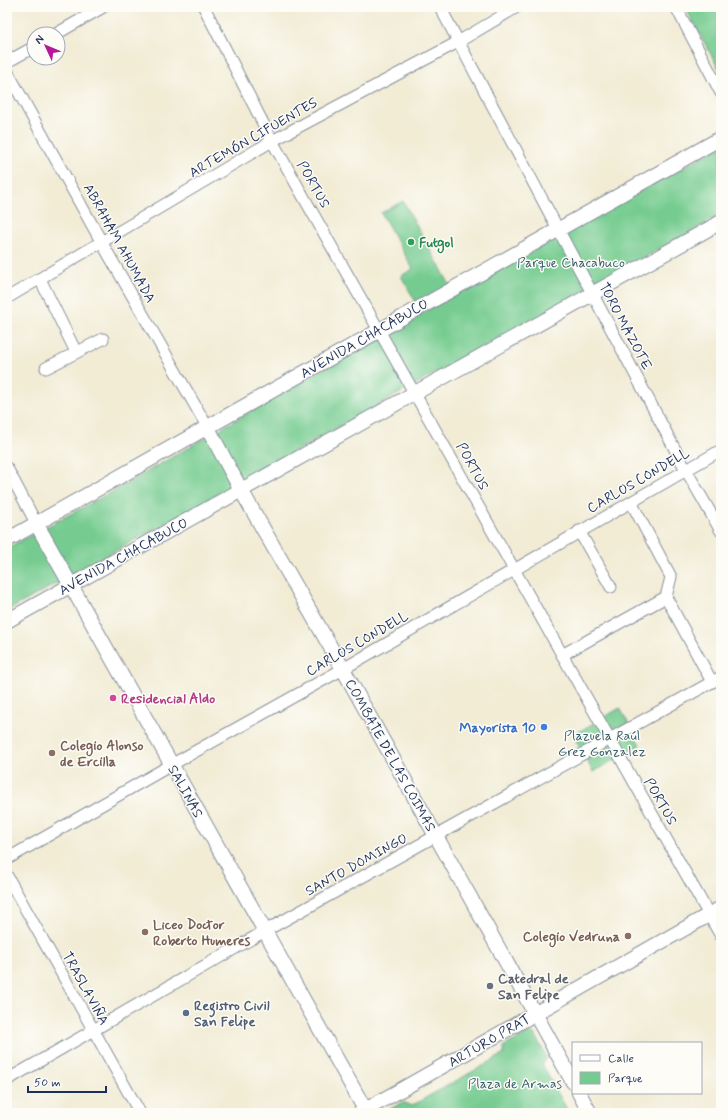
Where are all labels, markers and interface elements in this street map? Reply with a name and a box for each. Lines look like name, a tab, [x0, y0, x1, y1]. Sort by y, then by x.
north arrow	[26, 26, 66, 66]
text: N	[32, 32, 47, 47]
street label: ARTEMÓN CIFUENTES	[186, 94, 321, 182]
street label: PORTUS	[292, 158, 334, 212]
street label: ABRAHAM AHUMADA	[79, 181, 159, 306]
place label: Futgol	[419, 234, 454, 254]
marker: Futgol	[406, 237, 416, 247]
park label: Parque Chacabuco	[517, 254, 625, 272]
street label: TORO MAZOTE	[595, 280, 656, 373]
street label: AVENIDA CHACABUCO	[297, 295, 432, 383]
street label: PORTUS	[452, 440, 493, 494]
street label: CARLOS CONDELL	[584, 444, 693, 517]
street label: AVENIDA CHACABUCO	[56, 514, 191, 600]
street label: CARLOS CONDELL	[303, 607, 412, 680]
street label: COMBATE DE LAS COIMAS	[341, 676, 440, 835]
place label: Residencial Aldo	[121, 690, 215, 708]
marker: Residencial Aldo	[108, 693, 118, 703]
place label: Mayorista 10	[459, 719, 536, 737]
marker: Mayorista 10	[539, 722, 549, 732]
park label: Plazuela Raúl Grez Gonzalez	[558, 727, 647, 761]
place label: Colegio Alonso de Ercilla	[60, 737, 143, 771]
marker: Colegio Alonso de Ercilla	[47, 748, 57, 758]
street label: SALINAS	[163, 762, 207, 821]
street label: PORTUS	[639, 775, 681, 829]
street label: SANTO DOMINGO	[302, 829, 411, 900]
place label: Liceo Doctor Roberto Humeres	[153, 916, 251, 950]
marker: Liceo Doctor Roberto Humeres	[140, 927, 150, 937]
place label: Colegio Vedruna	[523, 928, 620, 948]
marker: Colegio Vedruna	[623, 931, 633, 941]
street label: TRASLAVIÑA	[58, 949, 113, 1028]
place label: Catedral de San Felipe	[498, 970, 569, 1004]
marker: Catedral de San Felipe	[485, 981, 495, 991]
place label: Registro Civil San Felipe	[194, 997, 270, 1031]
marker: Registro Civil San Felipe	[181, 1008, 191, 1018]
street label: ARTURO PRAT	[445, 1010, 534, 1072]
legend	[572, 1042, 702, 1094]
text: Calle	[608, 1051, 634, 1067]
scale bar	[28, 1068, 106, 1094]
text: Parque	[608, 1071, 643, 1087]
text: 50 m	[34, 1075, 61, 1091]
park label: Plaza de Armas	[468, 1075, 563, 1093]

